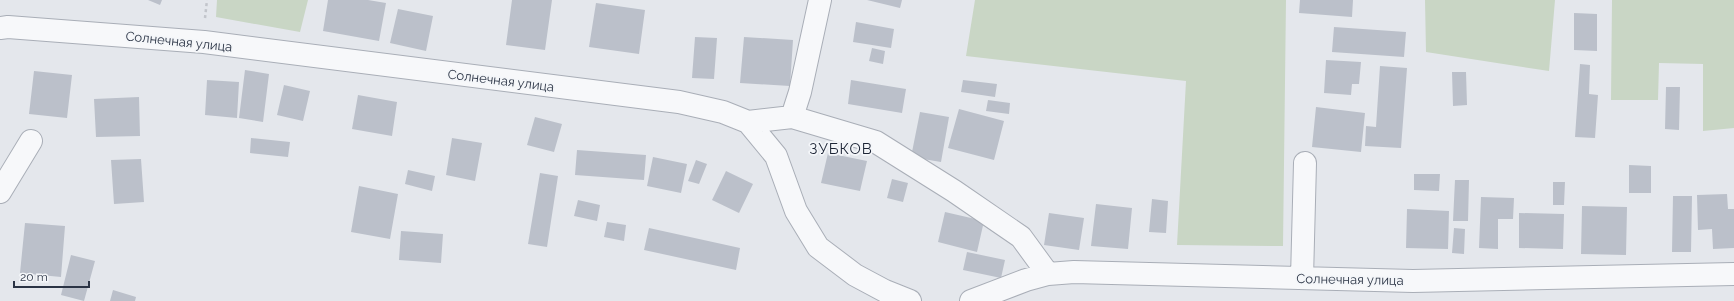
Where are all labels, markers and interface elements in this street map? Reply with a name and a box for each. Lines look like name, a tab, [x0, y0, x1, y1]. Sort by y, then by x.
street label: Солнечная улица	[125, 28, 233, 55]
street label: Солнечная улица	[447, 67, 555, 94]
district label: ЗУБКОВ	[809, 140, 873, 158]
scale bar	[14, 263, 89, 289]
text: 20 m	[20, 270, 48, 284]
street label: Солнечная улица	[1296, 271, 1404, 288]

